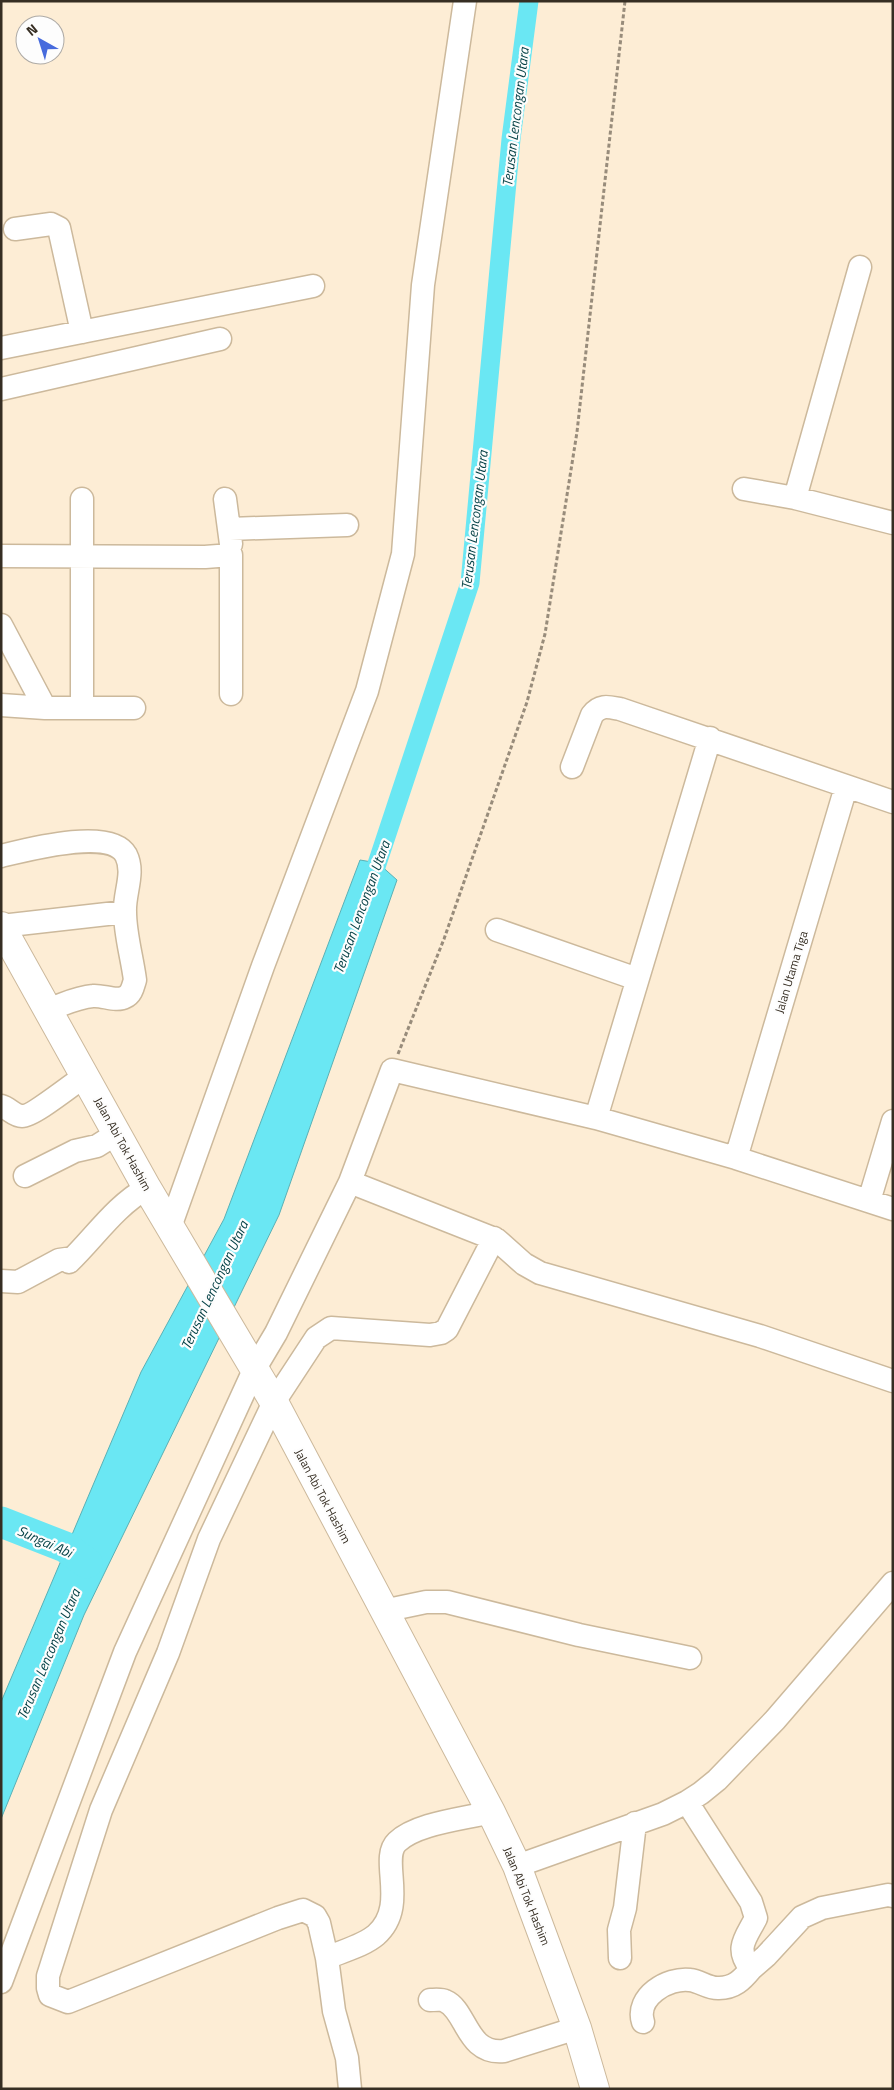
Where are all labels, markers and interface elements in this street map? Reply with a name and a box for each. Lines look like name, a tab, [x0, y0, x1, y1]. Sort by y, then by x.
north arrow	[15, 15, 65, 65]
text: N	[21, 18, 42, 41]
water label: Terusan Lencongan Utara	[496, 45, 534, 188]
water label: Terusan Lencongan Utara	[455, 448, 493, 591]
water label: Terusan Lencongan Utara	[327, 837, 395, 976]
street label: Jalan Utama Tiga	[769, 929, 813, 1015]
street label: Jalan Abi Tok Hashim	[89, 1094, 157, 1194]
water label: Terusan Lencongan Utara	[175, 1216, 253, 1353]
street label: Jalan Abi Tok Hashim	[290, 1445, 356, 1547]
water label: Sungai Abi	[14, 1520, 78, 1563]
water label: Terusan Lencongan Utara	[11, 1585, 85, 1722]
street label: Jalan Abi Tok Hashim	[499, 1844, 555, 1948]

